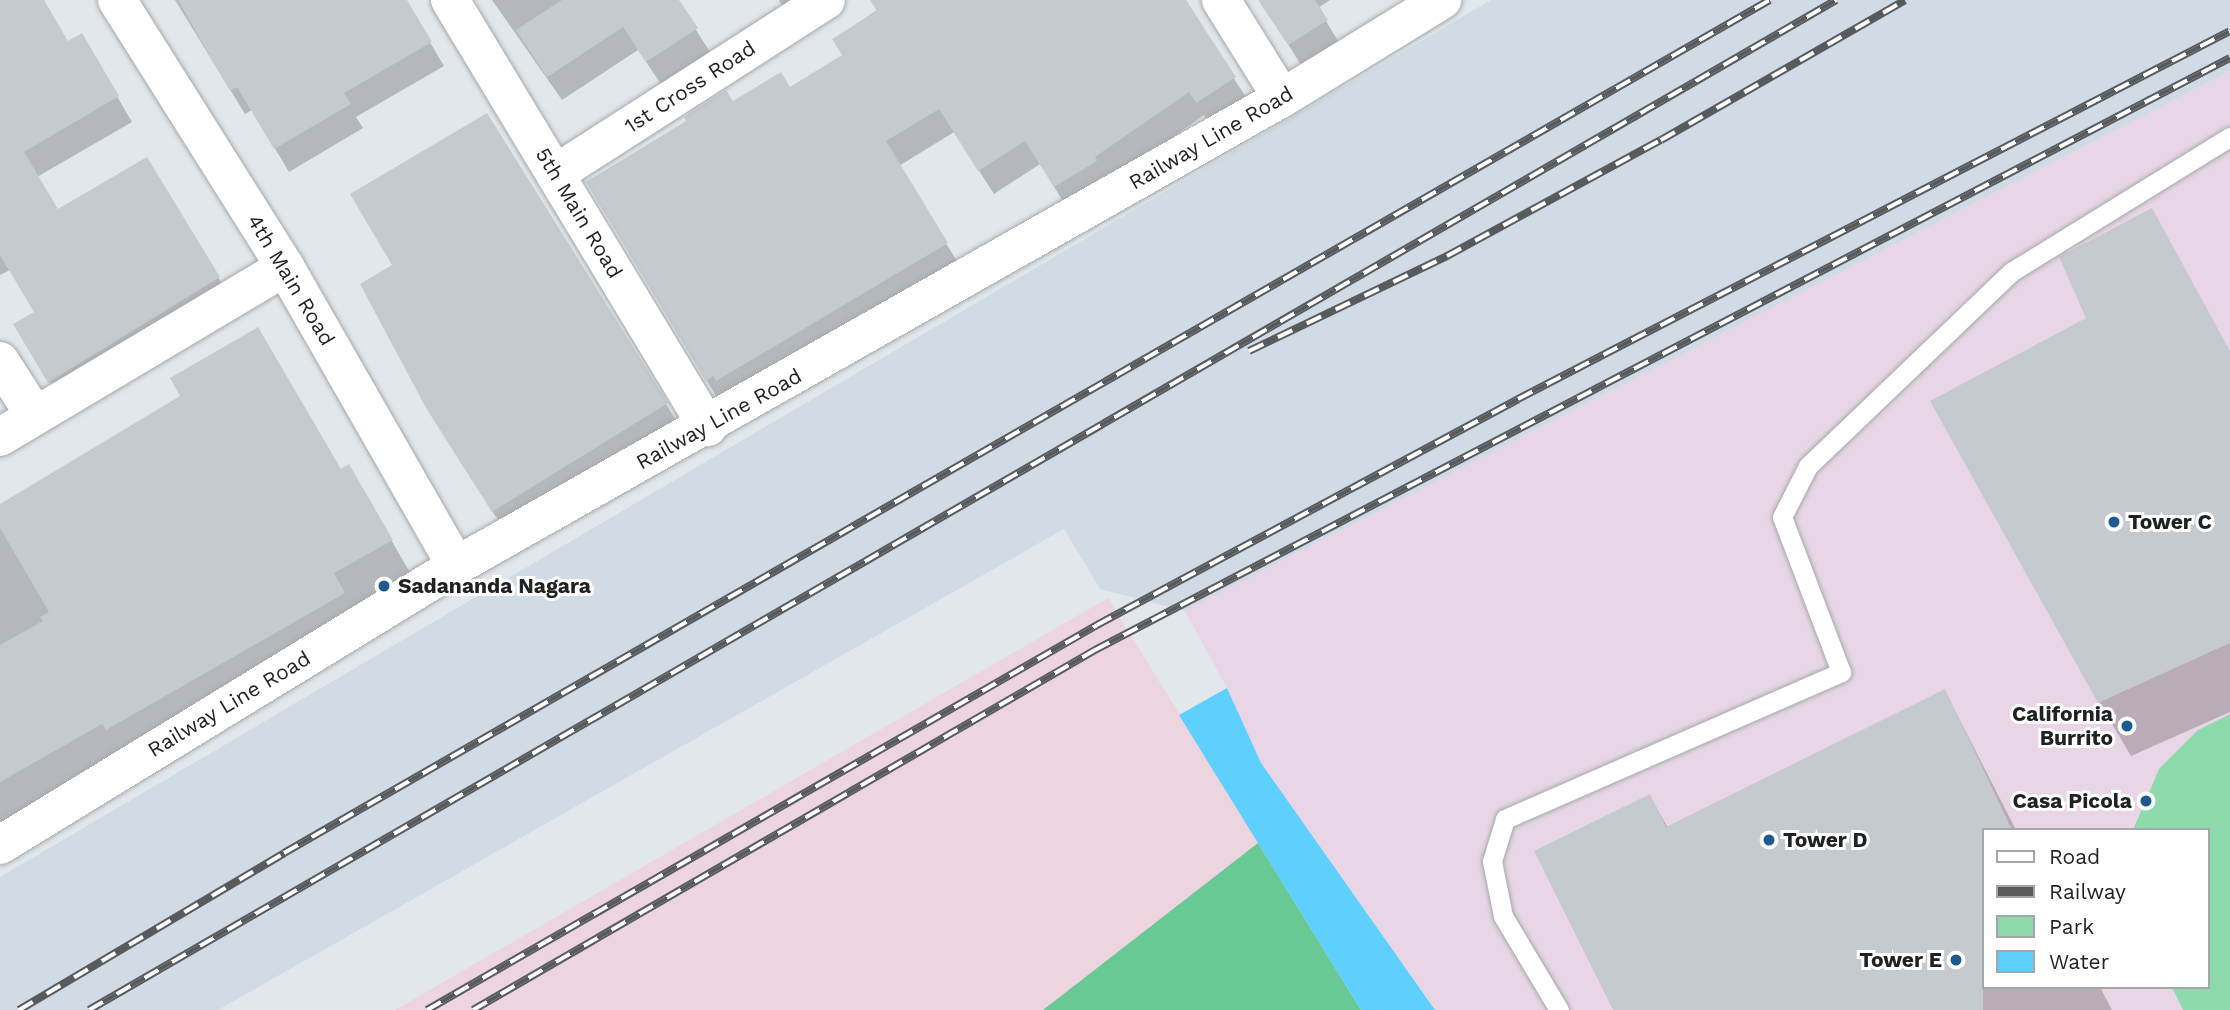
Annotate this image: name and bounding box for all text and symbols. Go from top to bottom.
street label: 1st Cross Road [620,35,760,139]
street label: Railway Line Road [1124,81,1298,195]
street label: 5th Main Road [530,143,628,283]
street label: 4th Main Road [242,210,340,350]
street label: Railway Line Road [632,363,806,475]
place label: Tower C [2128,509,2212,535]
marker: Tower C [2106,514,2122,530]
place label: Sadananda Nagara [398,573,591,599]
marker: Sadananda Nagara [376,578,392,594]
street label: Railway Line Road [143,645,315,763]
place label: California Burrito [2012,701,2113,751]
marker: California Burrito [2119,718,2135,734]
place label: Casa Picola [2012,788,2132,814]
marker: Casa Picola [2138,793,2154,809]
place label: Tower D [1783,827,1868,853]
legend [1982,828,2209,989]
marker: Tower D [1761,832,1777,848]
text: Road [2049,844,2100,869]
text: Railway [2049,879,2126,904]
text: Park [2049,914,2094,939]
place label: Tower E [1859,947,1942,973]
text: Water [2049,949,2109,974]
marker: Tower E [1948,952,1964,968]

